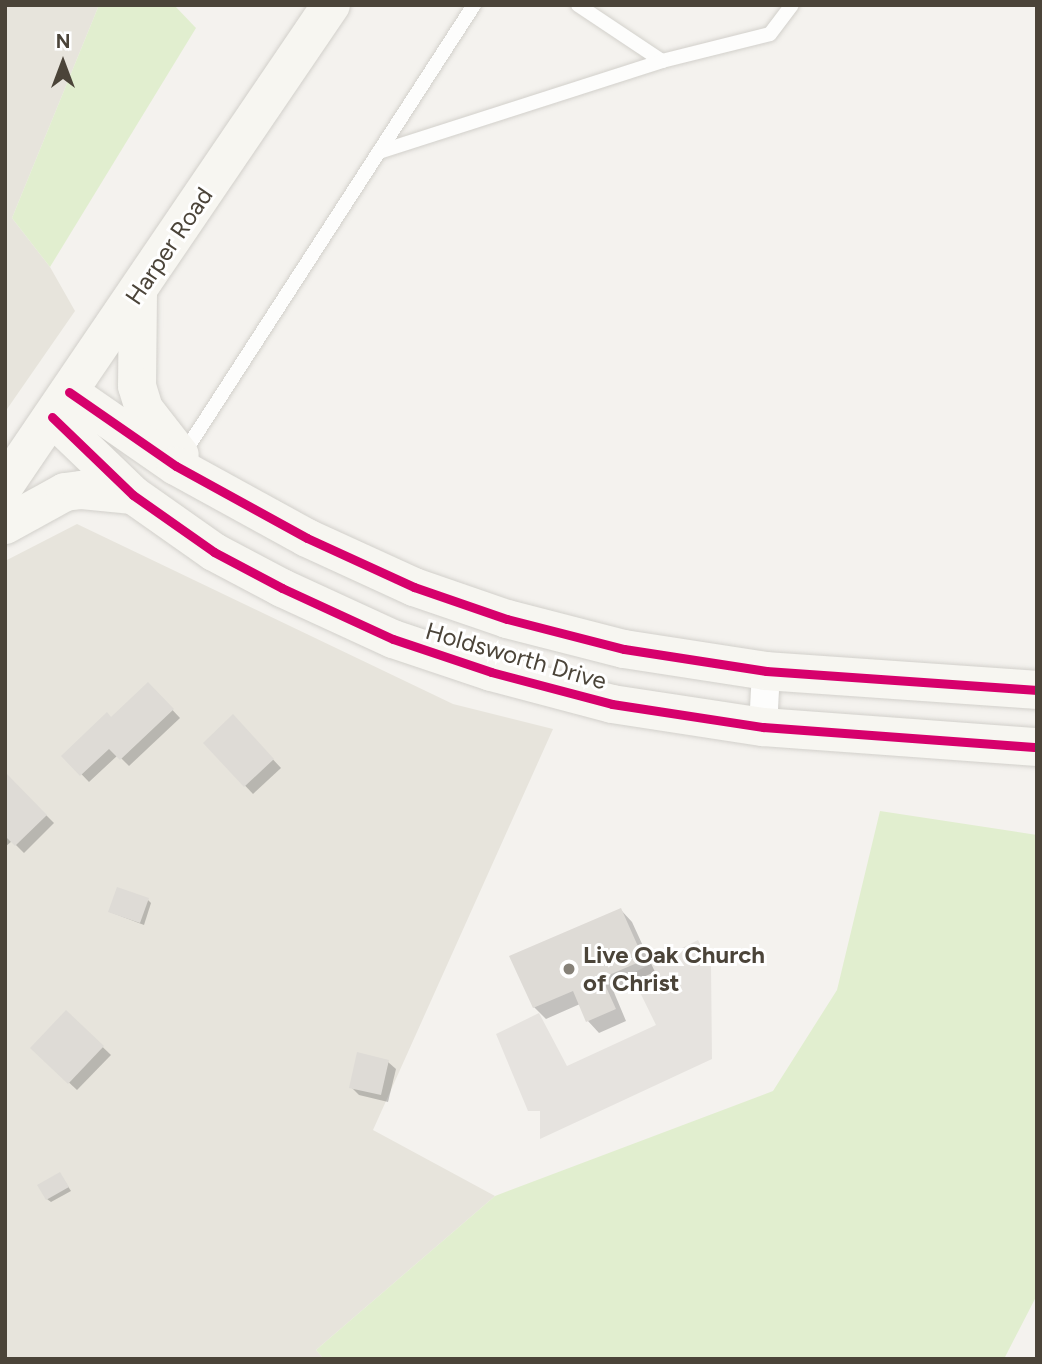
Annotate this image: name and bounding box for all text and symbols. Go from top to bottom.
north arrow [28,28,98,98]
text: N [56,30,70,53]
street label: Harper Road [119,182,219,310]
street label: Holdsworth Drive [422,616,610,696]
place label: Live Oak Church of Christ [583,941,765,997]
marker: Live Oak Church of Christ [561,961,577,977]

